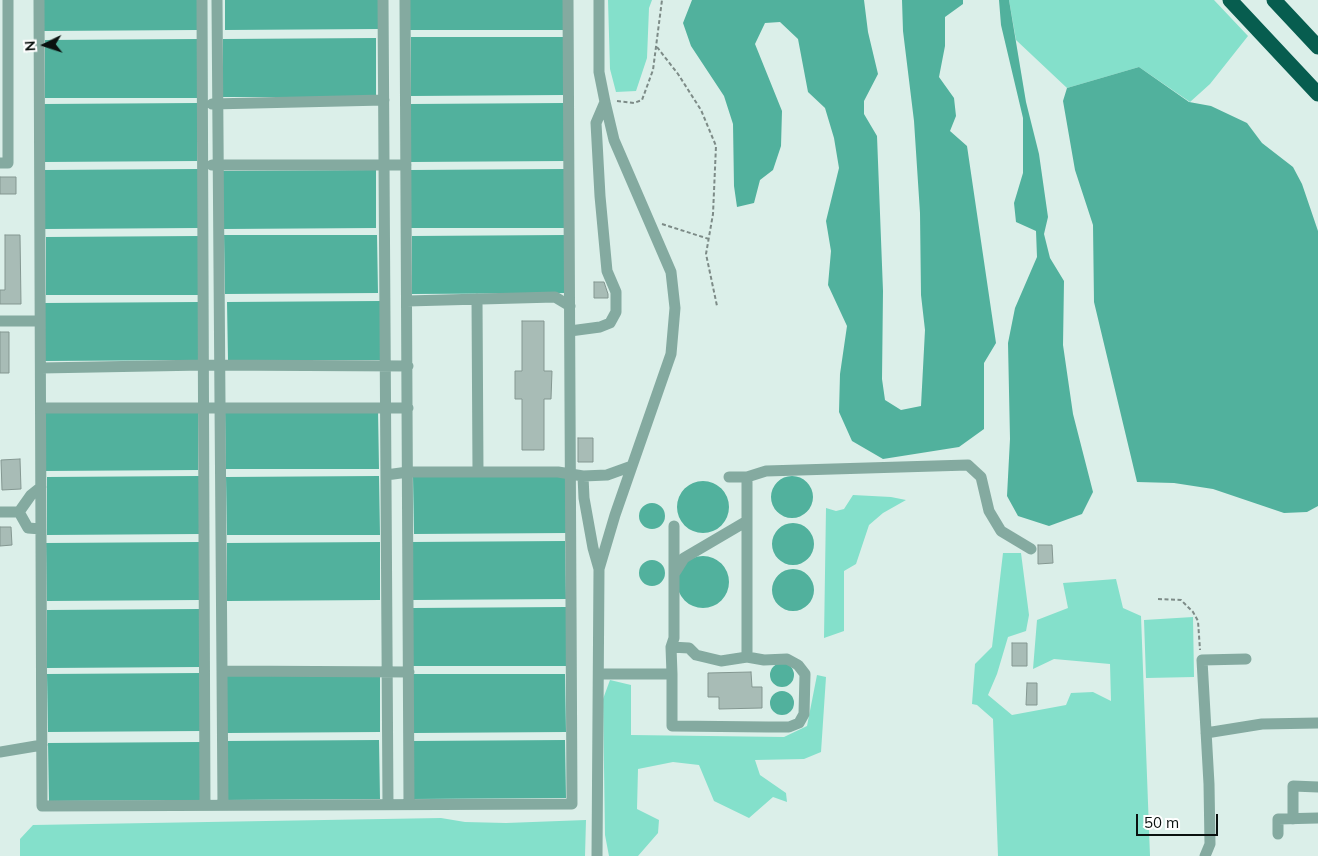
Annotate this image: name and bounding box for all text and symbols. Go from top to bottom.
north arrow [20,20,70,70]
text: N [21,40,39,52]
scale bar [1138,804,1220,836]
text: 50 m [1144,813,1179,832]

